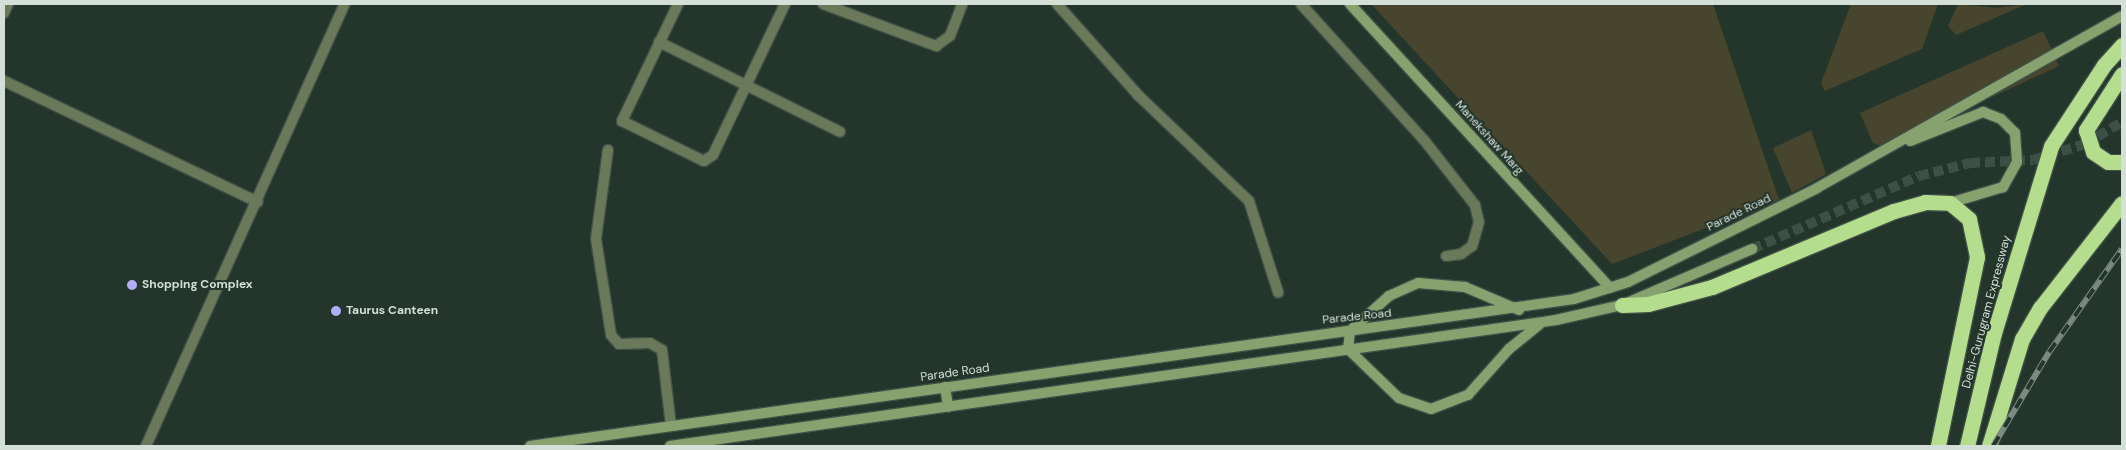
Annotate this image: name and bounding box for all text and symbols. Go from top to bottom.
street label: Manekshaw Marg [1452,98,1526,178]
street label: Parade Road [1705,191,1773,235]
street label: Delhi-Gurugram Expressway [1960,234,2014,390]
place label: Shopping Complex [142,278,253,292]
marker: Shopping Complex [126,279,138,291]
place label: Taurus Canteen [346,304,438,318]
marker: Taurus Canteen [330,305,342,317]
street label: Parade Road [1322,306,1392,328]
street label: Parade Road [920,361,990,385]

